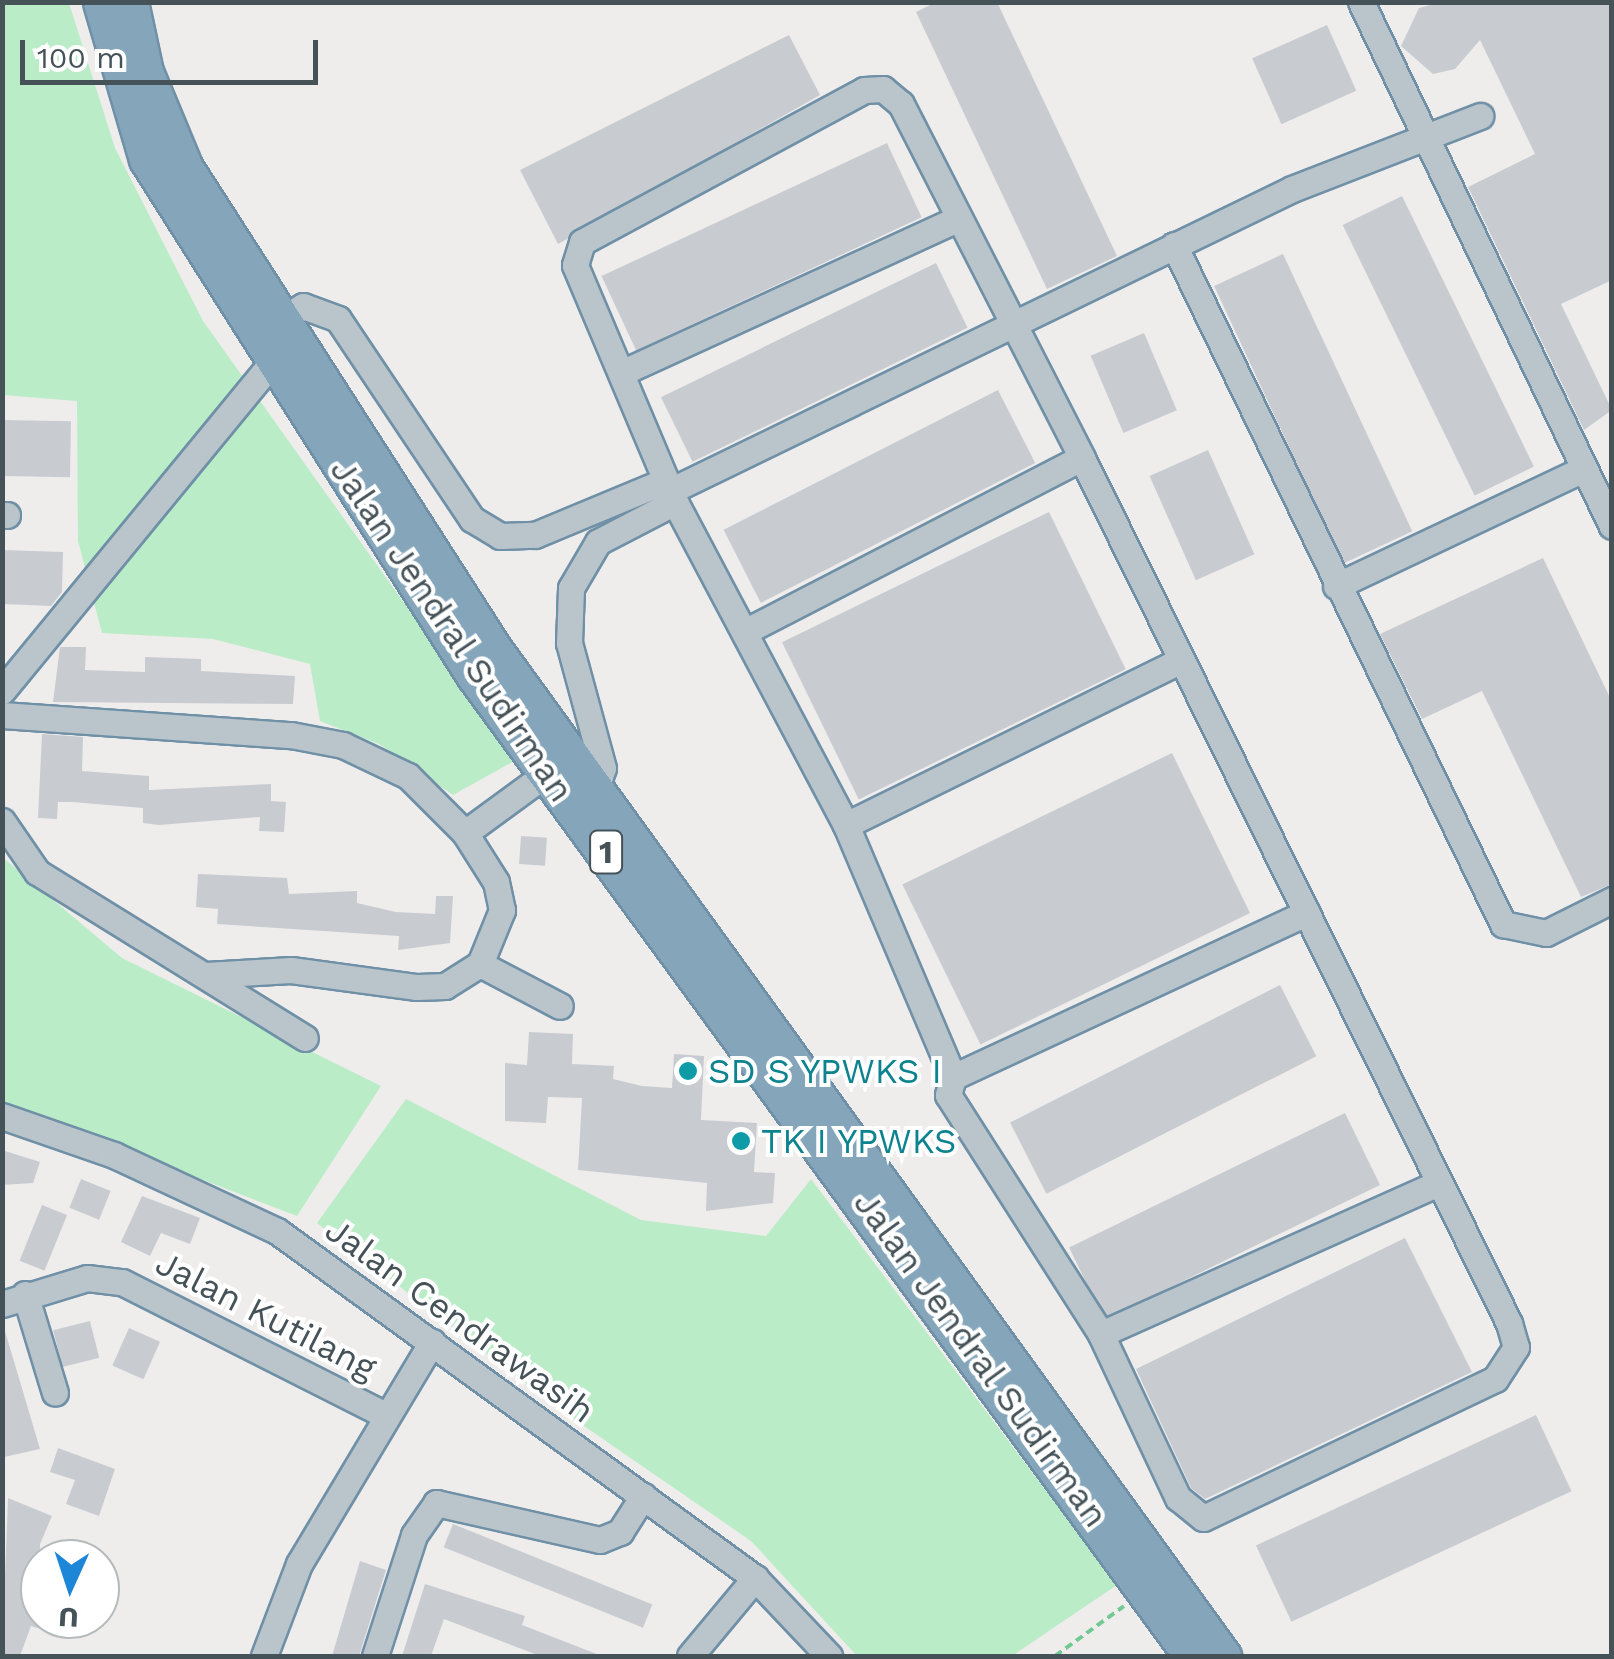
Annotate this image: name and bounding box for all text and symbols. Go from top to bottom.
scale bar [25,20,322,82]
text: 100 m [37,40,125,75]
street label: Jalan Jendral Sudirman [321,450,583,810]
road number: 1 [588,825,624,879]
place label: SD S YPWKS I [708,1050,943,1092]
marker: SD S YPWKS I [677,1060,699,1082]
place label: TK I YPWKS [761,1120,958,1162]
marker: TK I YPWKS [730,1130,752,1152]
street label: Jalan Jendral Sudirman [844,1182,1118,1536]
street label: Jalan Cendrawasih [317,1208,603,1432]
street label: Jalan Kutilang [149,1241,383,1389]
north arrow [20,1539,120,1639]
text: U [58,1600,79,1634]

